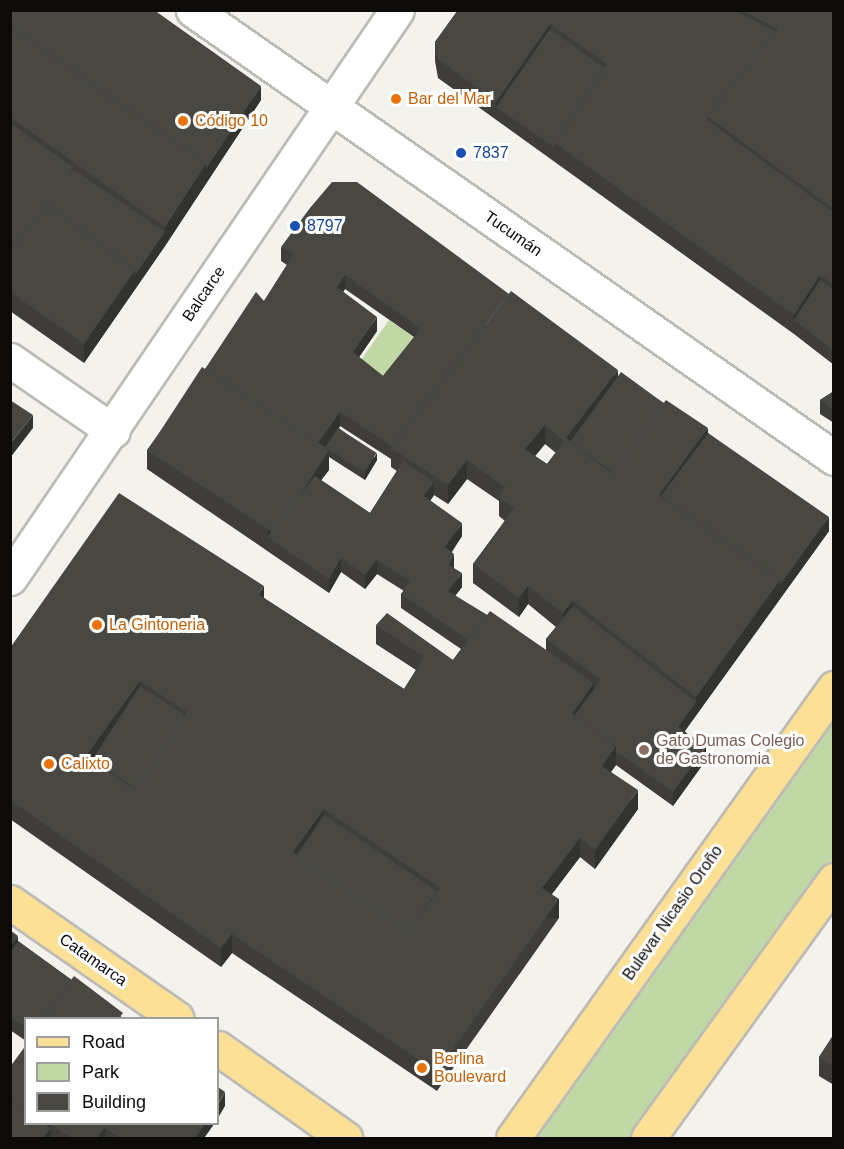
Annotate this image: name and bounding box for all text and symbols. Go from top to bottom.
place label: Bar del Mar [408,89,491,109]
marker: Bar del Mar [389,92,403,106]
place label: Código 10 [195,111,268,131]
marker: Código 10 [176,114,190,128]
place label: 7837 [473,143,509,163]
marker: 7837 [454,146,468,160]
street label: Tucumán [480,207,546,261]
place label: 8797 [307,216,343,236]
marker: 8797 [288,219,302,233]
street label: Balcarce [179,263,229,325]
place label: La Gintoneria [109,615,205,635]
marker: La Gintoneria [90,618,104,632]
place label: Gato Dumas Colegio de Gastronomia [656,731,805,769]
marker: Gato Dumas Colegio de Gastronomia [637,743,651,757]
place label: Calixto [61,754,110,774]
marker: Calixto [42,757,56,771]
street label: Bulevar Nicasio Oroño [619,842,727,984]
street label: Catamarca [55,930,131,990]
legend [24,1017,219,1125]
text: Road [82,1032,125,1052]
place label: Berlina Boulevard [434,1049,506,1087]
marker: Berlina Boulevard [415,1061,429,1075]
text: Park [82,1062,119,1082]
text: Building [82,1092,146,1112]

